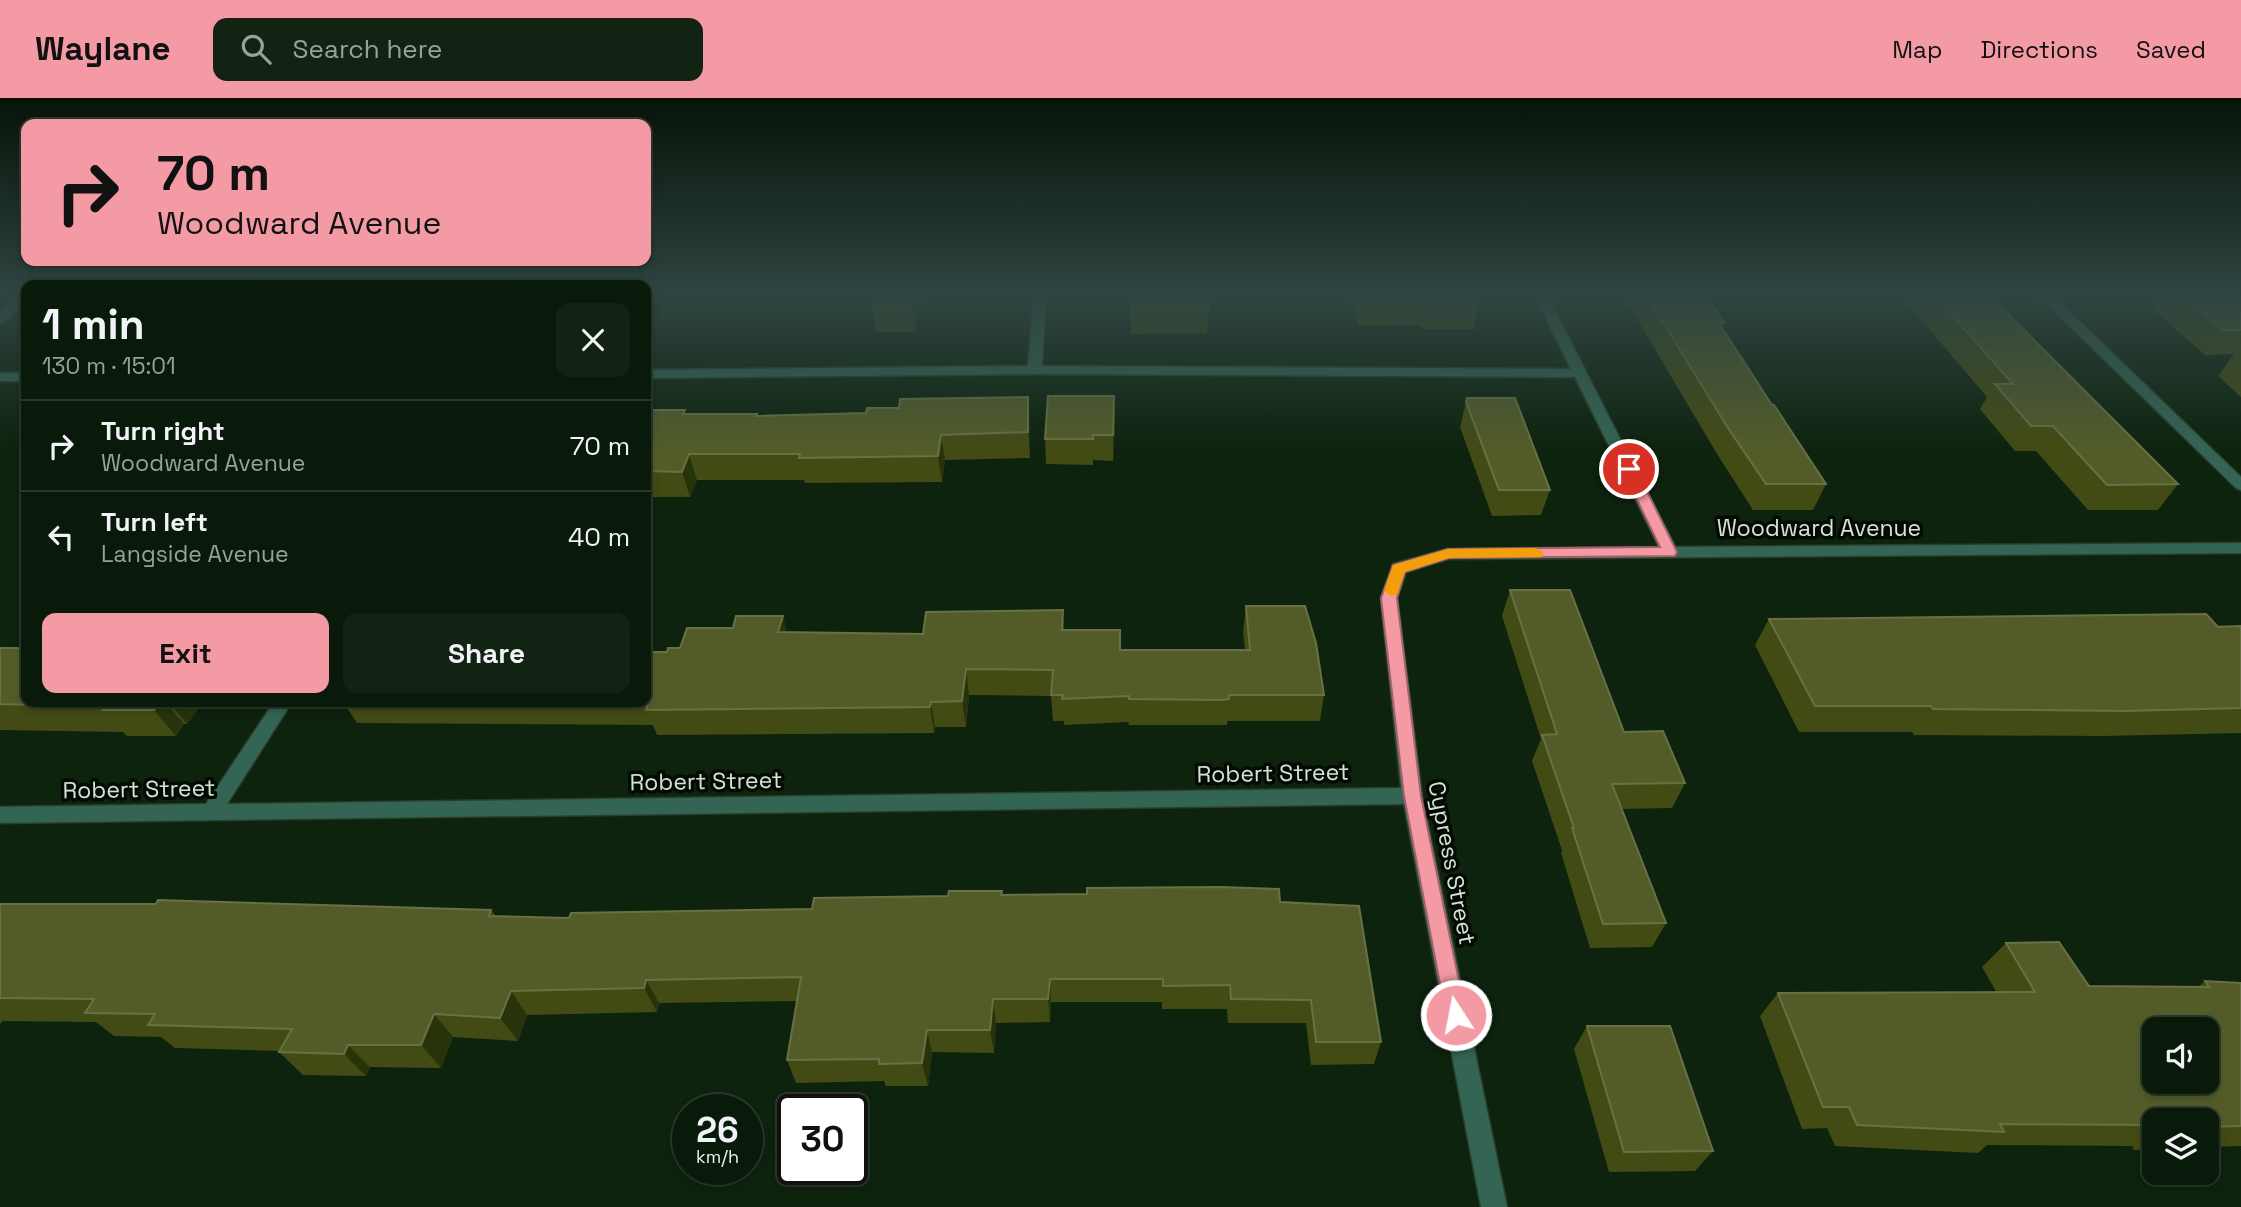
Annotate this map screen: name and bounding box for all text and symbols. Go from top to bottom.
search box [213,18,703,81]
text: Waylane [35,28,171,70]
icon: search [237,30,275,68]
text: Search here [293,32,442,66]
text: Map [1892,34,1942,65]
text: Directions [1980,34,2098,65]
text: Saved [2136,34,2206,65]
text: 70 m [157,142,270,204]
icon: right [42,147,133,238]
text: Woodward Avenue [157,203,441,243]
text: 1 min [42,298,145,351]
button: close [556,303,630,377]
text: 130 m · 15:01 [42,351,176,381]
text: Turn right [101,414,225,448]
icon: right [42,427,80,465]
text: 70 m [570,429,630,463]
pin [1599,439,1659,499]
text: Woodward Avenue [101,448,305,478]
icon: arrive [1610,450,1648,488]
text: Turn left [101,505,208,539]
street label: Woodward Avenue [1717,513,1921,543]
icon: left [42,518,80,556]
text: 40 m [568,520,630,554]
text: Langside Avenue [101,539,289,569]
button: Exit [42,613,329,693]
button: Share [343,613,630,693]
street label: Robert Street [1196,757,1350,789]
street label: Robert Street [629,765,783,797]
street label: Robert Street [62,773,216,805]
street label: Cypress Street [1421,779,1483,947]
position arrow [1419,978,1493,1052]
map controls [2142,1017,2219,1185]
button: sound [2142,1017,2219,1094]
speed limit sign: 30 [777,1094,868,1185]
text: 26 [696,1108,739,1152]
button: layers [2142,1108,2219,1185]
text: km/h [696,1145,739,1168]

